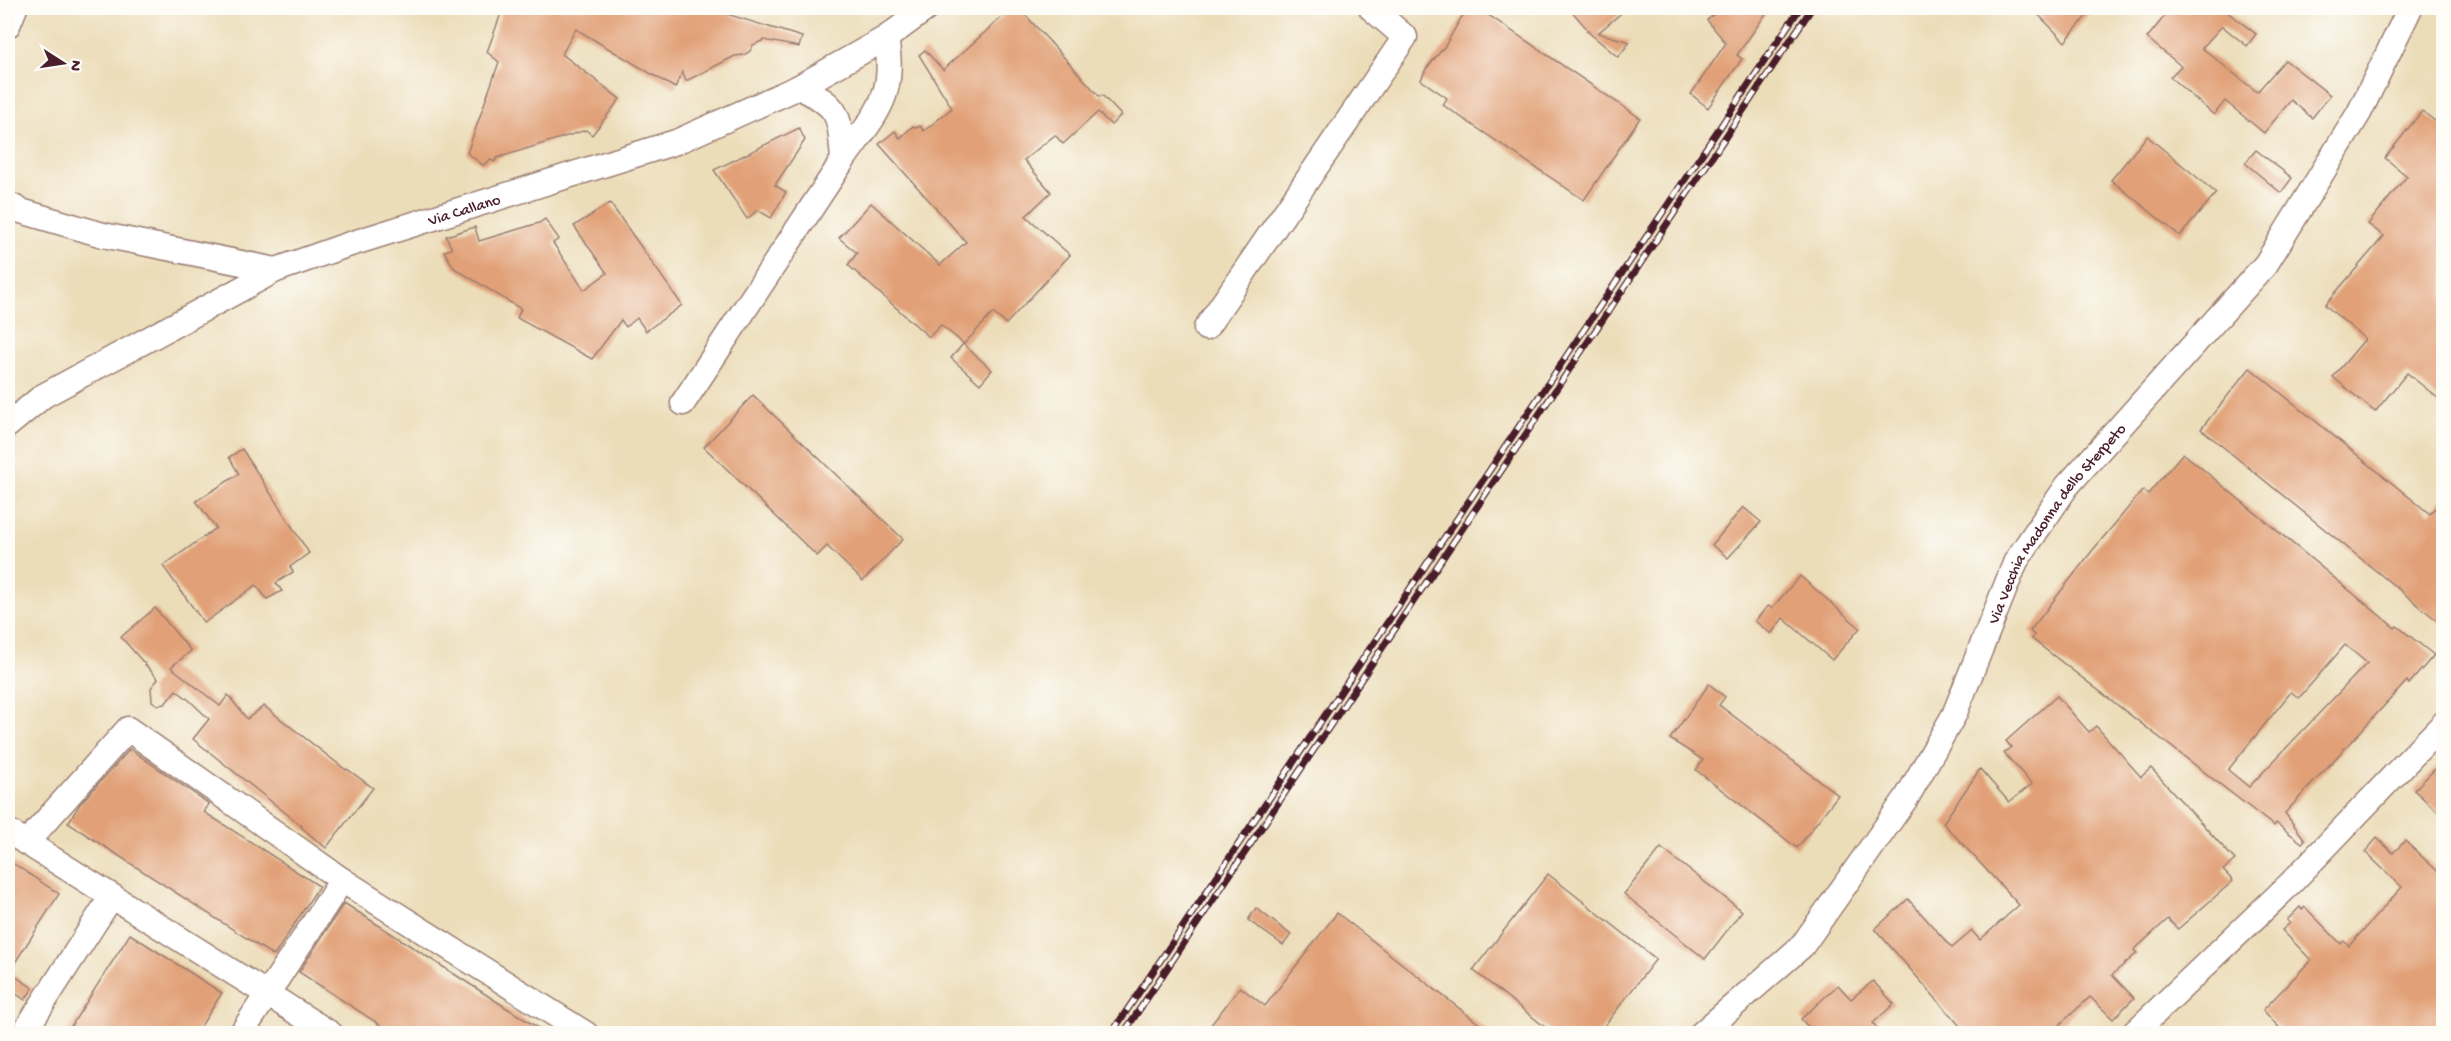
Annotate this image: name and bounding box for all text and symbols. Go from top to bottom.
north arrow [33,33,93,93]
text: N [64,58,85,73]
street label: Via Callano [426,192,503,232]
street label: Via Vecchia Madonna dello Sterpeto [1985,421,2131,628]

